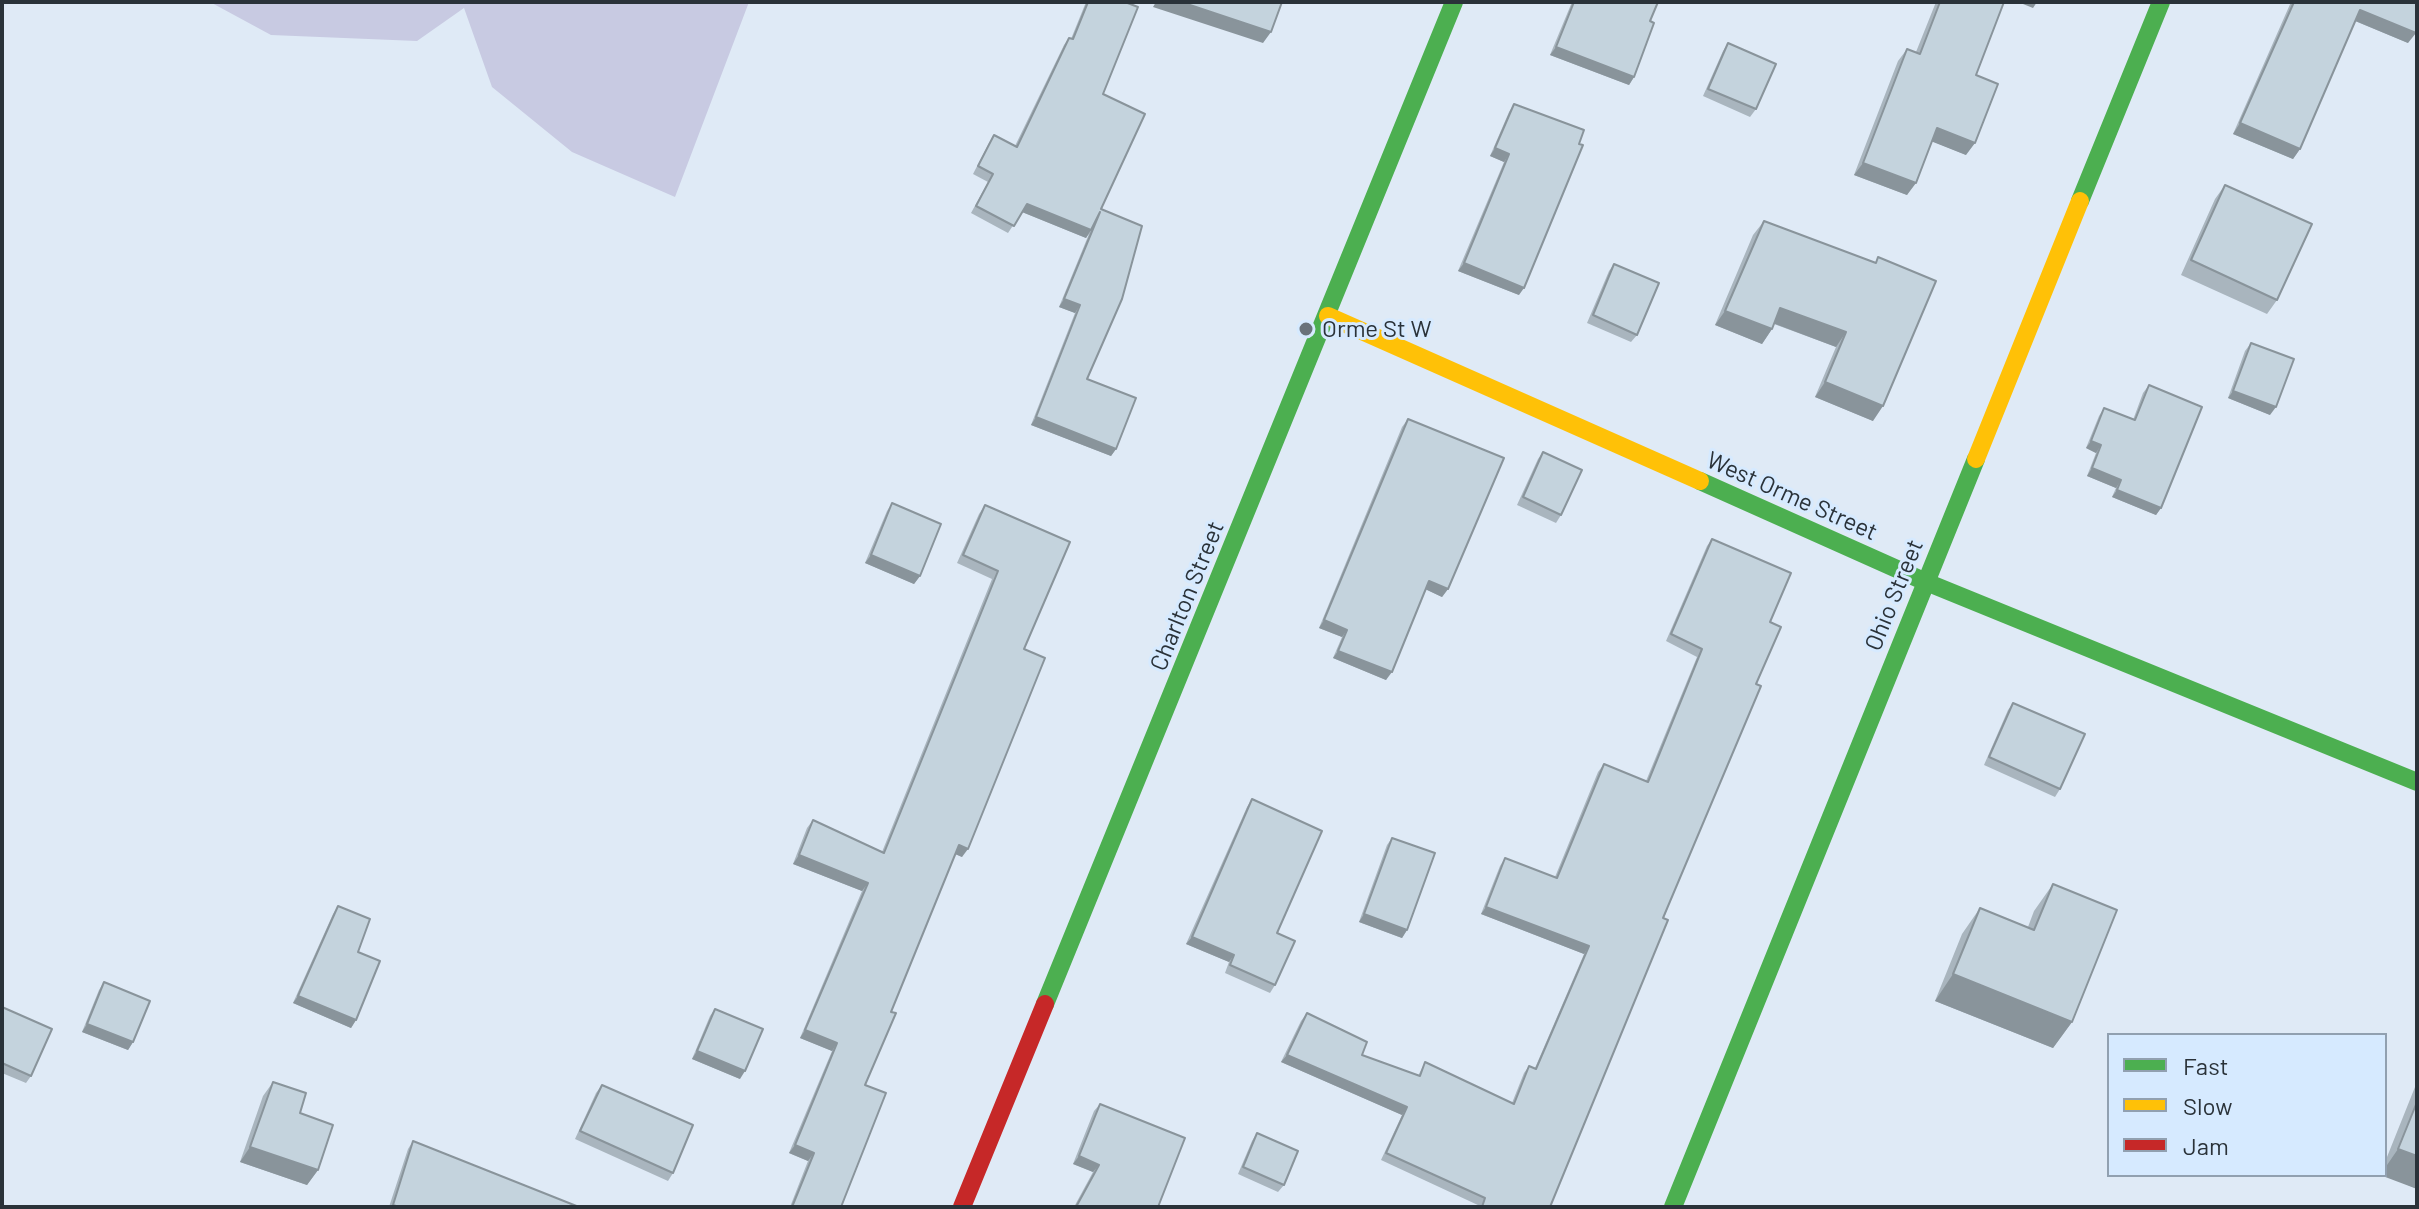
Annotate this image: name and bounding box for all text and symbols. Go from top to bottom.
place label: Orme St W [1322,315,1432,343]
marker: Orme St W [1297,320,1315,338]
street label: West Orme Street [1702,445,1882,547]
street label: Charlton Street [1144,517,1230,675]
street label: Ohio Street [1859,535,1929,655]
legend [2107,1033,2387,1177]
text: Fast [2183,1051,2228,1080]
text: Slow [2183,1091,2232,1120]
text: Jam [2183,1131,2229,1160]

